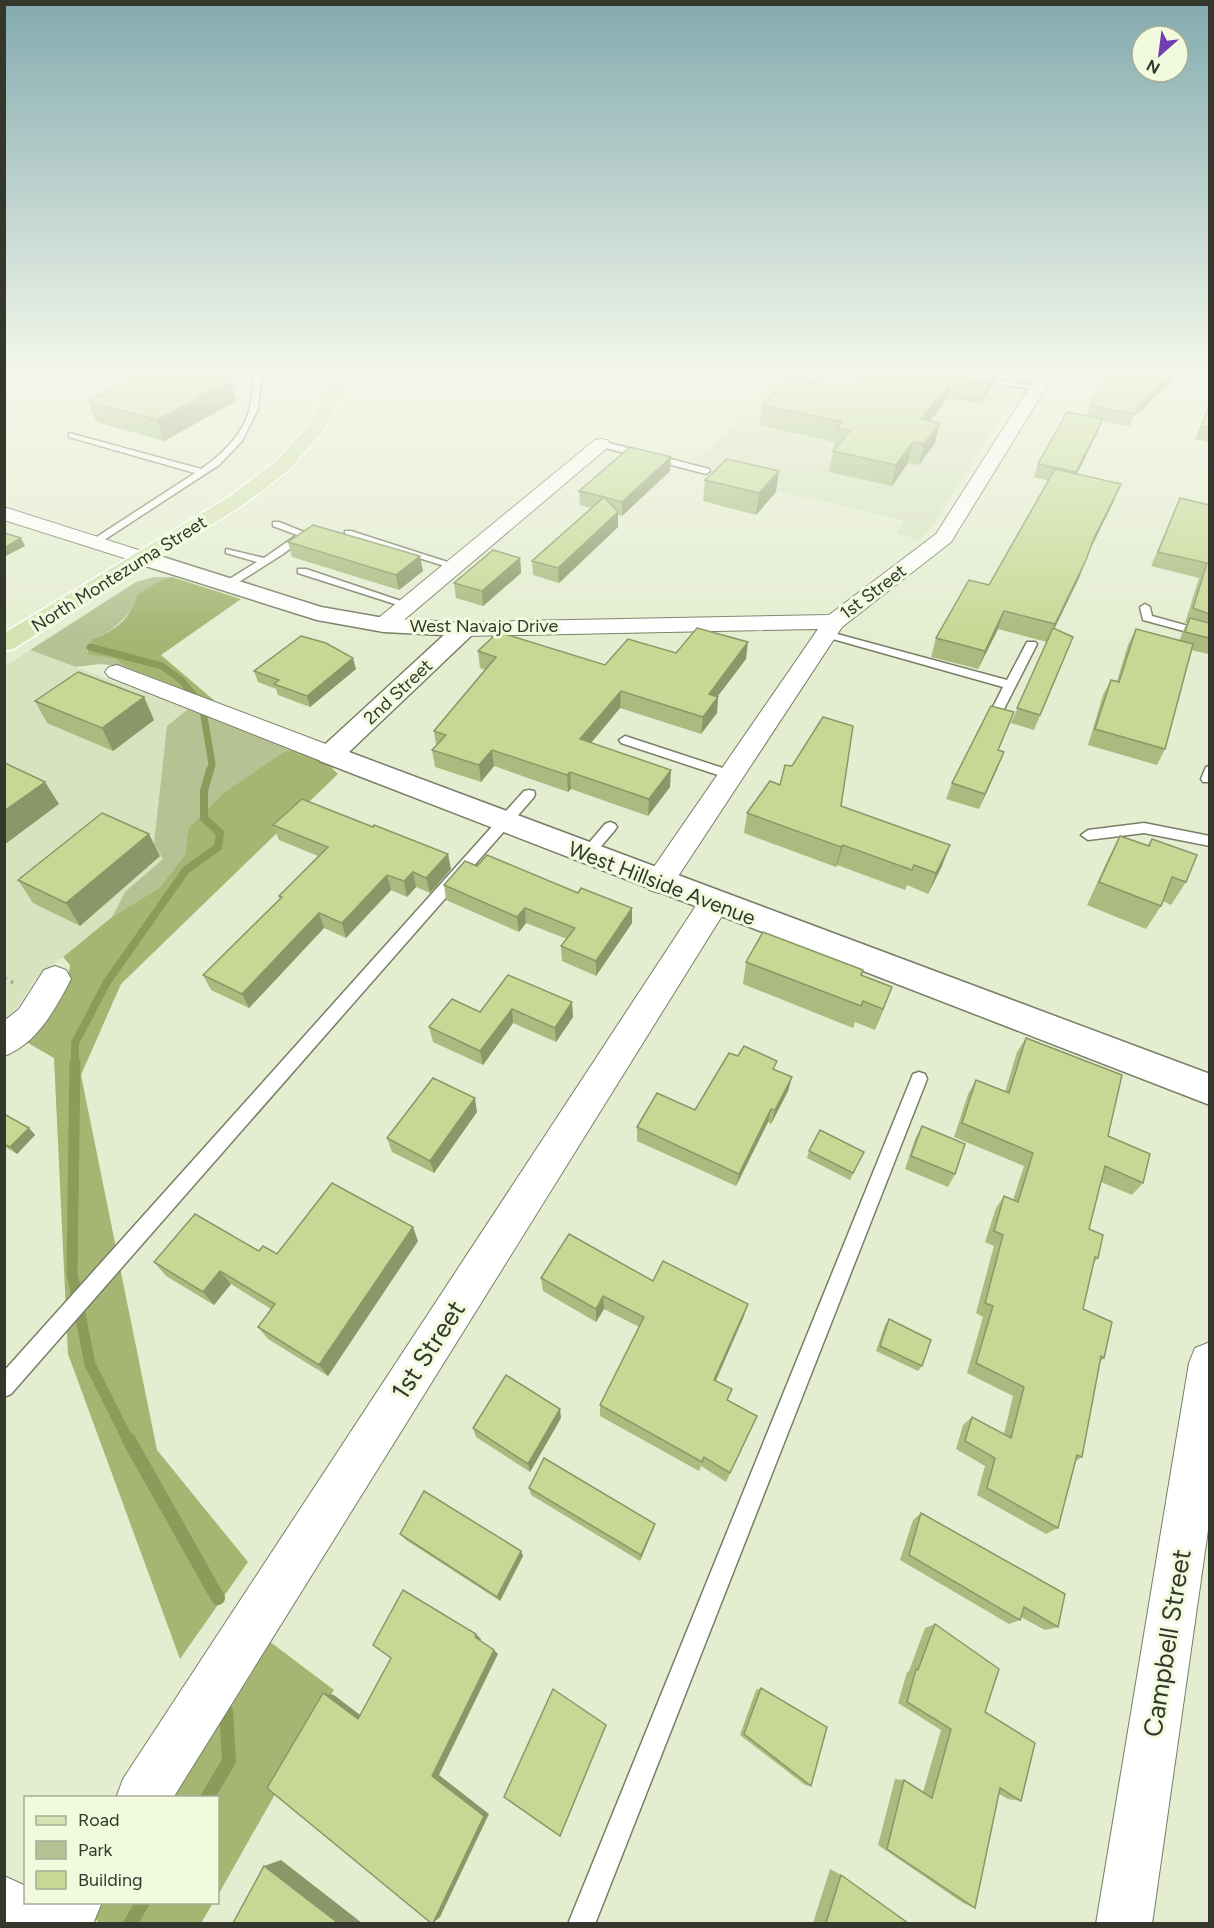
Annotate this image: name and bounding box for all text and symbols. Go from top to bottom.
north arrow [1130,24,1190,84]
text: N [1143,56,1163,78]
street label: North Montezuma Street [27,511,211,637]
street label: 1st Street [835,560,911,624]
street label: West Navajo Drive [410,615,559,637]
street label: 2nd Street [359,655,437,729]
street label: West Hillside Avenue [565,836,759,930]
street label: 1st Street [384,1294,472,1406]
street label: Campbell Street [1136,1547,1198,1739]
legend [24,1796,219,1904]
text: Road [78,1809,119,1831]
text: Park [78,1839,113,1861]
text: Building [78,1869,143,1891]

